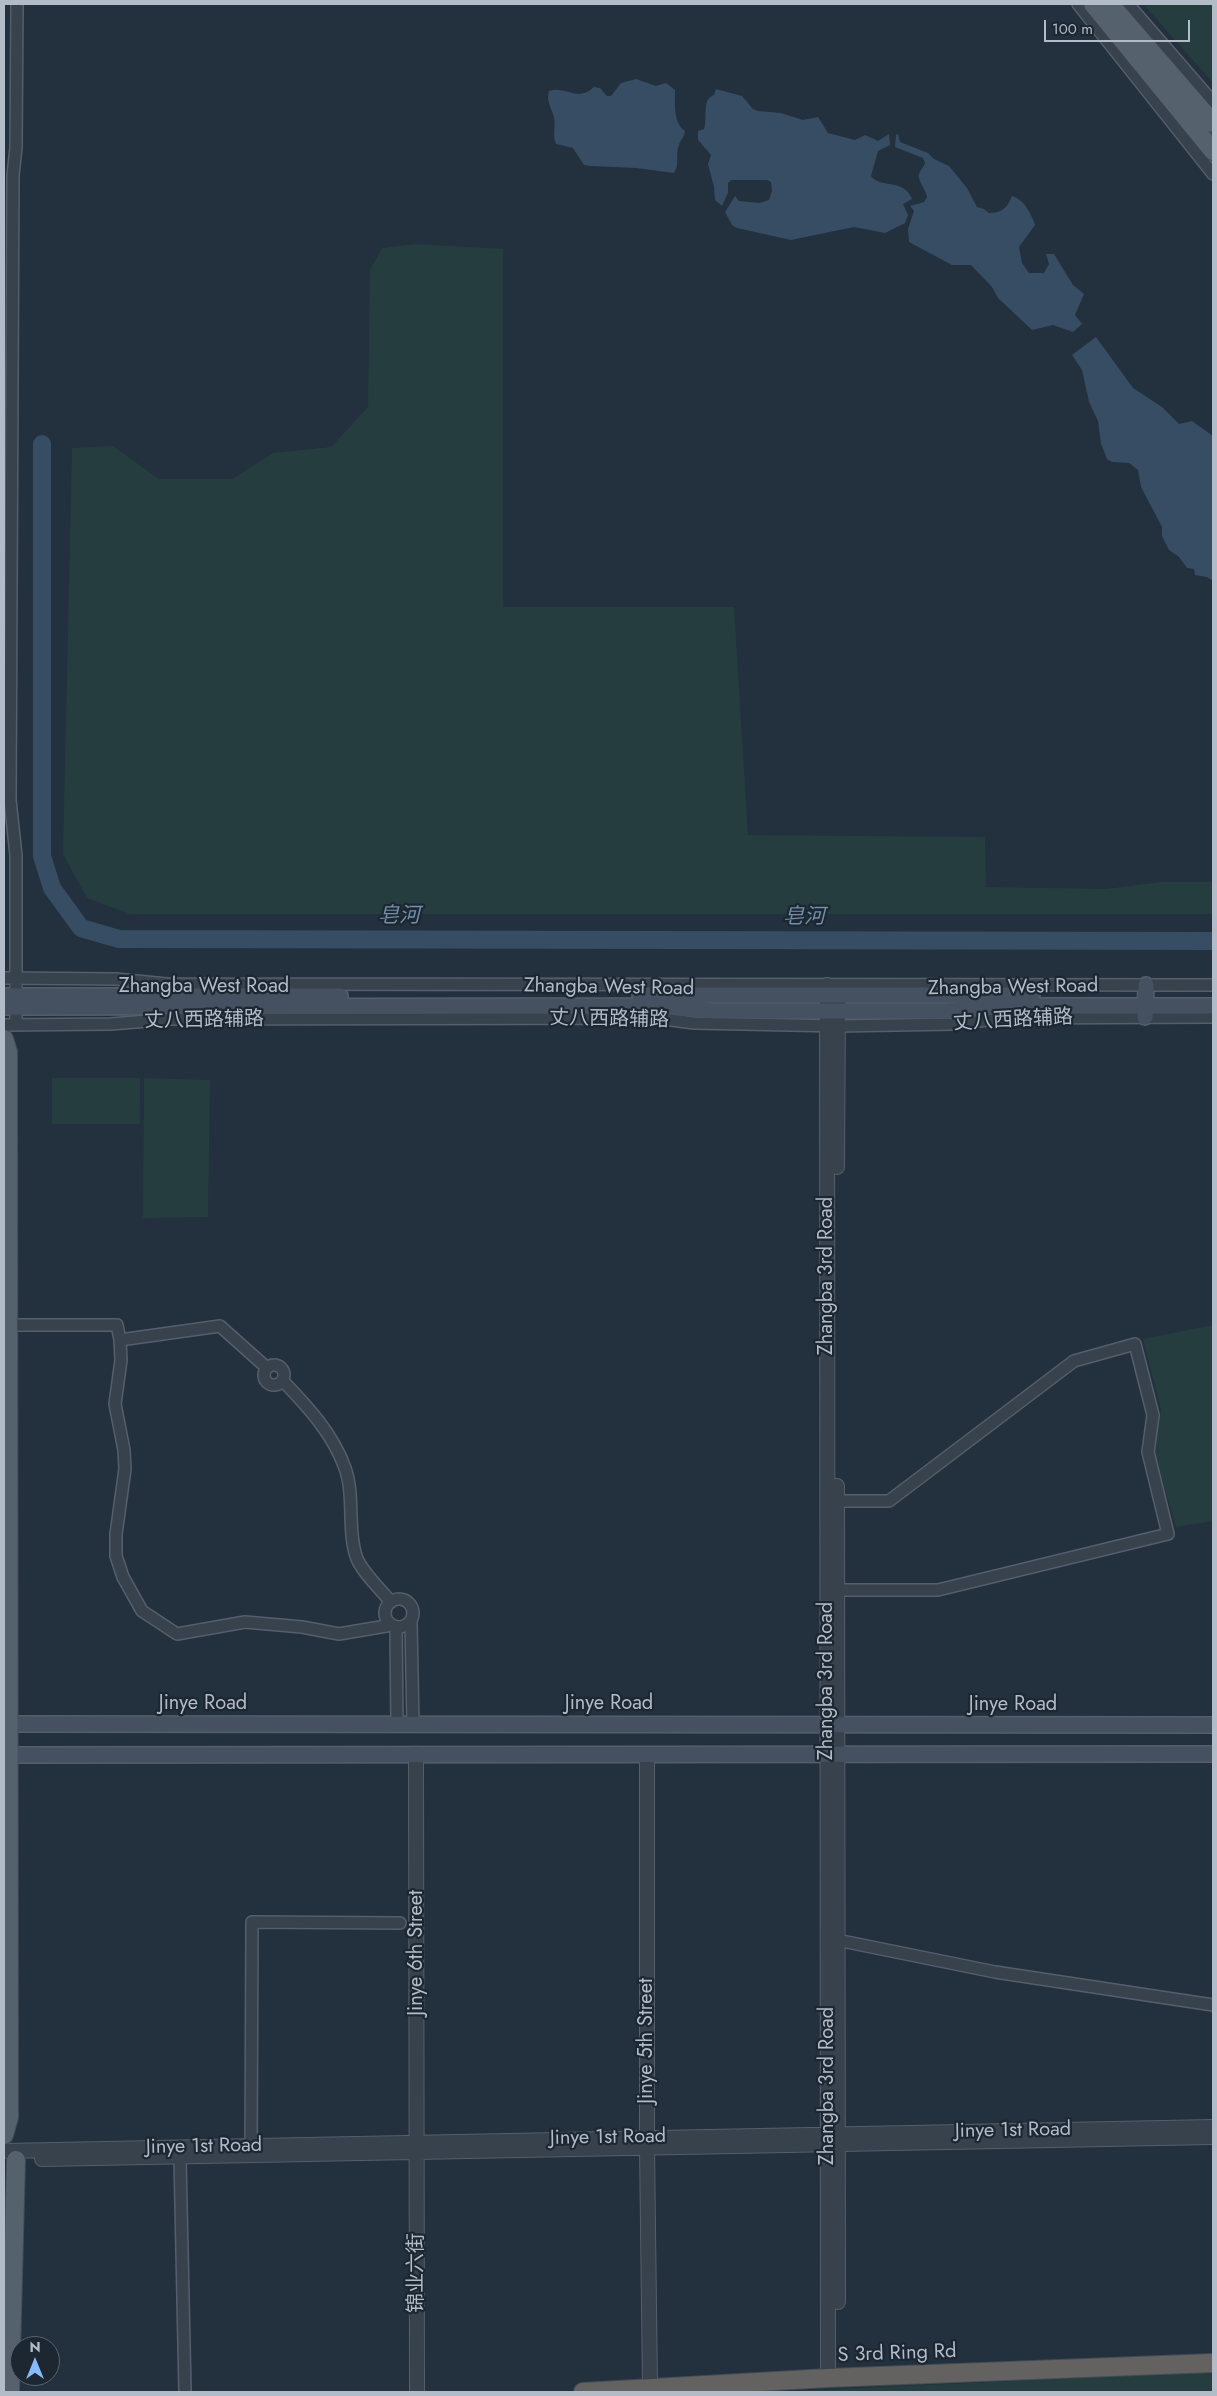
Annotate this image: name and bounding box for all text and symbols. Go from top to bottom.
scale bar [1047,10,1193,42]
text: 100 m [1052,18,1093,40]
water label: 皂河 [378,904,420,930]
water label: 皂河 [783,905,825,931]
street label: Zhangba West Road [119,975,289,999]
street label: Zhangba West Road [524,975,694,1001]
street label: Zhangba West Road [928,975,1098,1001]
street label: 丈八西路辅路 [952,1006,1074,1036]
street label: 丈八西路辅路 [549,1007,669,1033]
street label: 丈八西路辅路 [144,1008,264,1034]
street label: Zhangba 3rd Road [815,1197,839,1355]
street label: Zhangba 3rd Road [815,1602,839,1760]
street label: Jinye Road [159,1692,247,1716]
street label: Jinye Road [565,1692,653,1716]
street label: Jinye Road [969,1693,1057,1717]
street label: Jinye 6th Street [405,1890,429,2016]
street label: Jinye 5th Street [635,1978,659,2104]
street label: Zhangba 3rd Road [816,2007,840,2165]
street label: Jinye 1st Road [955,2118,1071,2144]
street label: Jinye 1st Road [550,2125,666,2151]
street label: Jinye 1st Road [146,2134,262,2160]
street label: 锦业六街 [405,2233,429,2313]
north arrow [10,2336,60,2386]
text: N [29,2337,41,2357]
street label: S 3rd Ring Rd [837,2340,957,2368]

